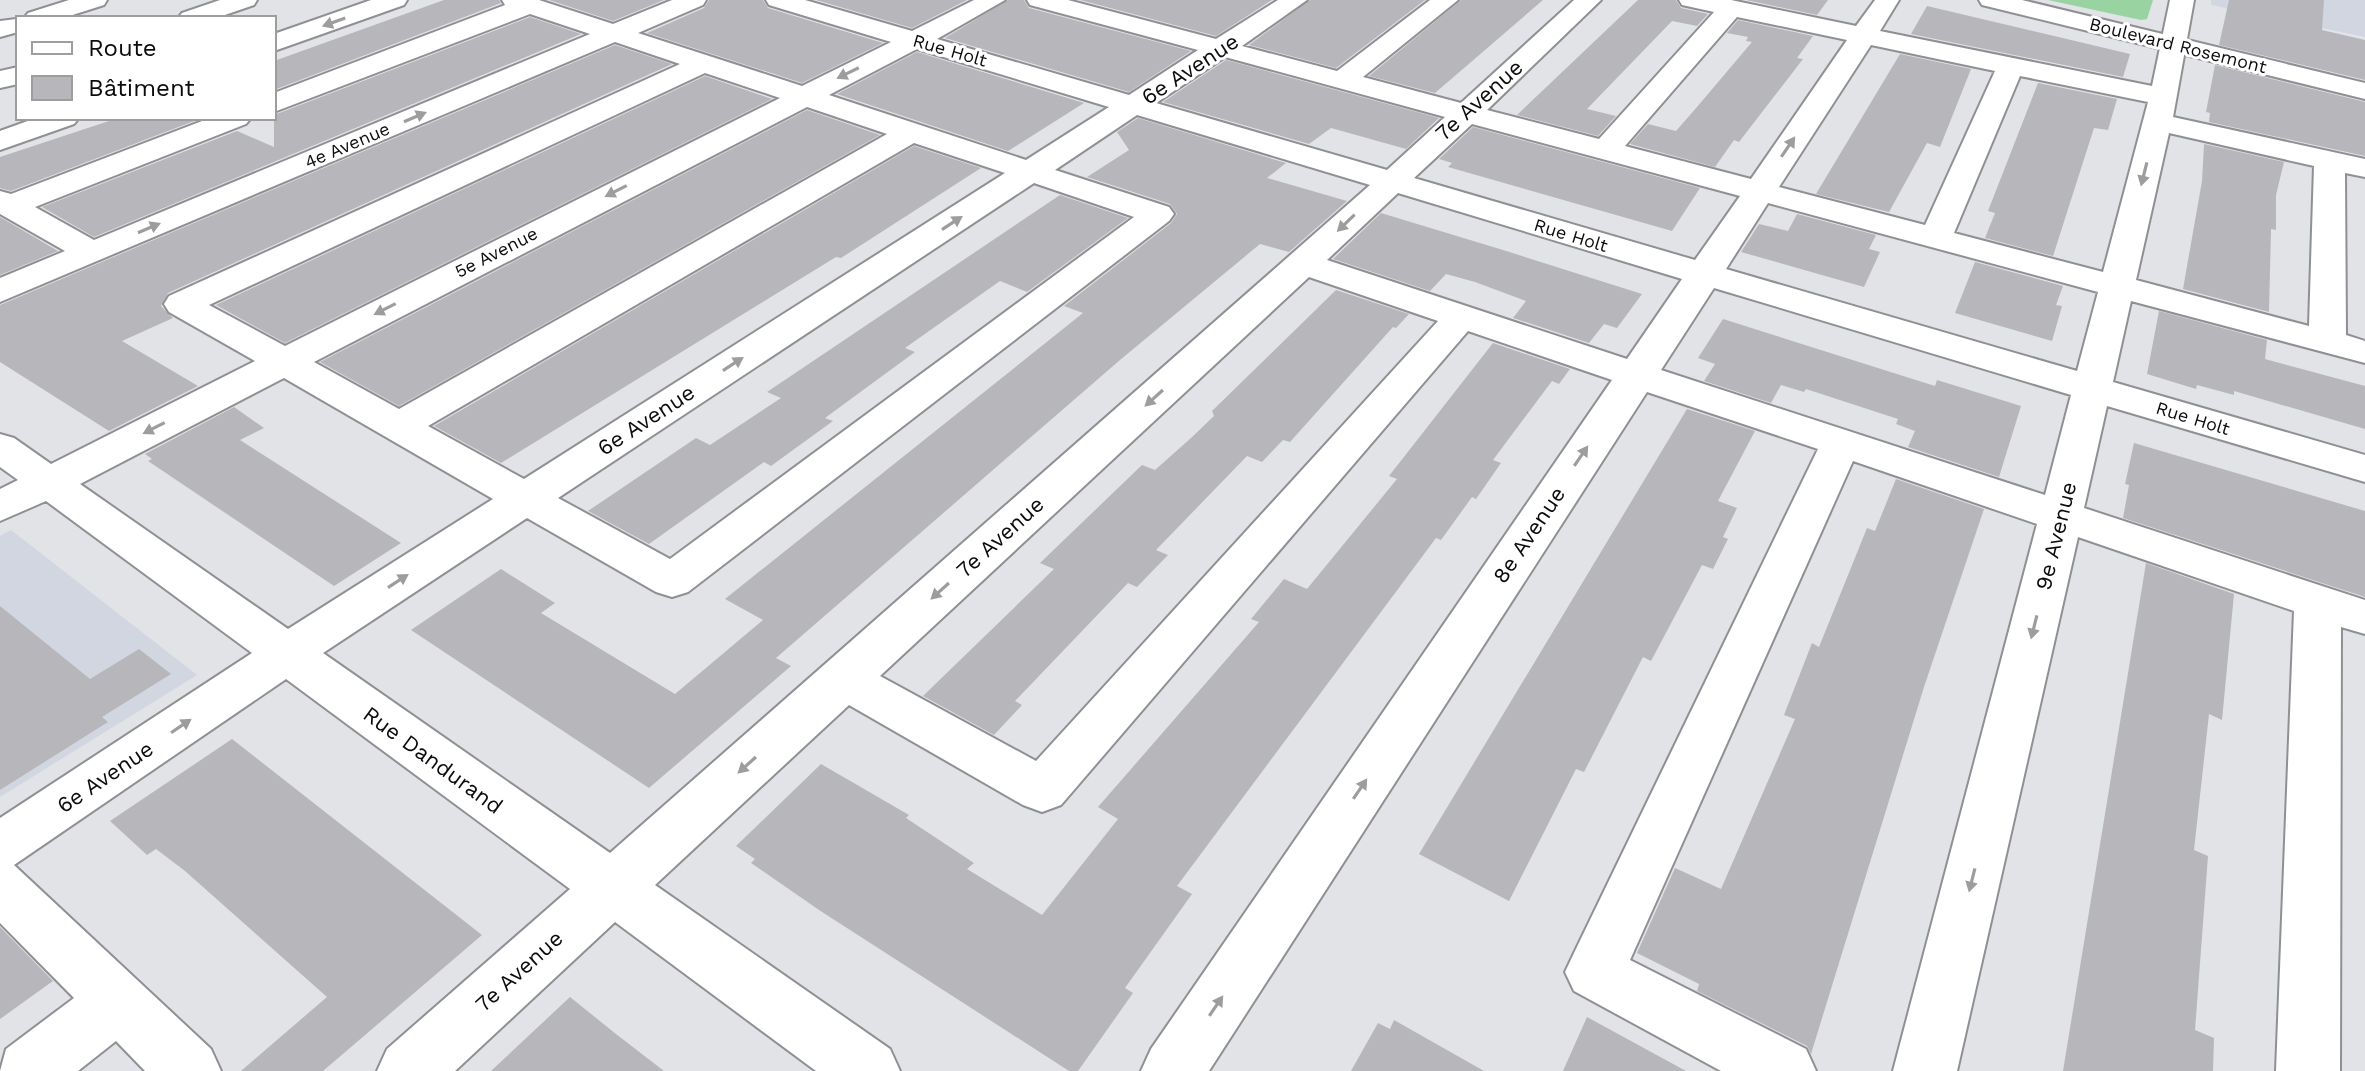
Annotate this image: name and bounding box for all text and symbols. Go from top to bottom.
street label: Boulevard Rosemont [2087,13,2269,77]
legend [16,16,276,120]
one-way arrow [322,16,346,28]
street label: 6e Avenue [1137,28,1243,110]
street label: Rue Holt [911,29,990,71]
text: Route [88,34,157,62]
street label: 7e Avenue [1430,54,1528,146]
one-way arrow [836,66,860,80]
text: Bâtiment [88,74,195,102]
one-way arrow [403,110,427,123]
street label: 4e Avenue [301,118,393,172]
one-way arrow [1781,137,1796,158]
one-way arrow [2138,162,2150,187]
one-way arrow [605,184,628,197]
one-way arrow [1337,213,1356,232]
street label: Rue Holt [1532,214,1611,256]
one-way arrow [941,215,962,230]
one-way arrow [137,221,161,234]
street label: 5e Avenue [451,222,541,282]
one-way arrow [373,303,396,316]
one-way arrow [722,357,744,371]
street label: 6e Avenue [593,379,699,461]
one-way arrow [1144,389,1163,407]
street label: Rue Holt [2154,397,2233,439]
one-way arrow [142,421,165,435]
one-way arrow [1573,445,1588,467]
street label: 9e Avenue [2030,479,2082,593]
street label: 8e Avenue [1488,482,1570,588]
street label: 7e Avenue [951,491,1049,583]
one-way arrow [387,574,408,589]
one-way arrow [930,582,950,599]
one-way arrow [2027,615,2040,640]
street label: Rue Dandurand [359,701,507,819]
one-way arrow [171,718,192,733]
street label: 6e Avenue [52,736,158,818]
one-way arrow [737,756,756,774]
one-way arrow [1352,779,1367,800]
one-way arrow [1965,867,1977,892]
street label: 7e Avenue [470,925,568,1017]
one-way arrow [1208,995,1223,1017]

